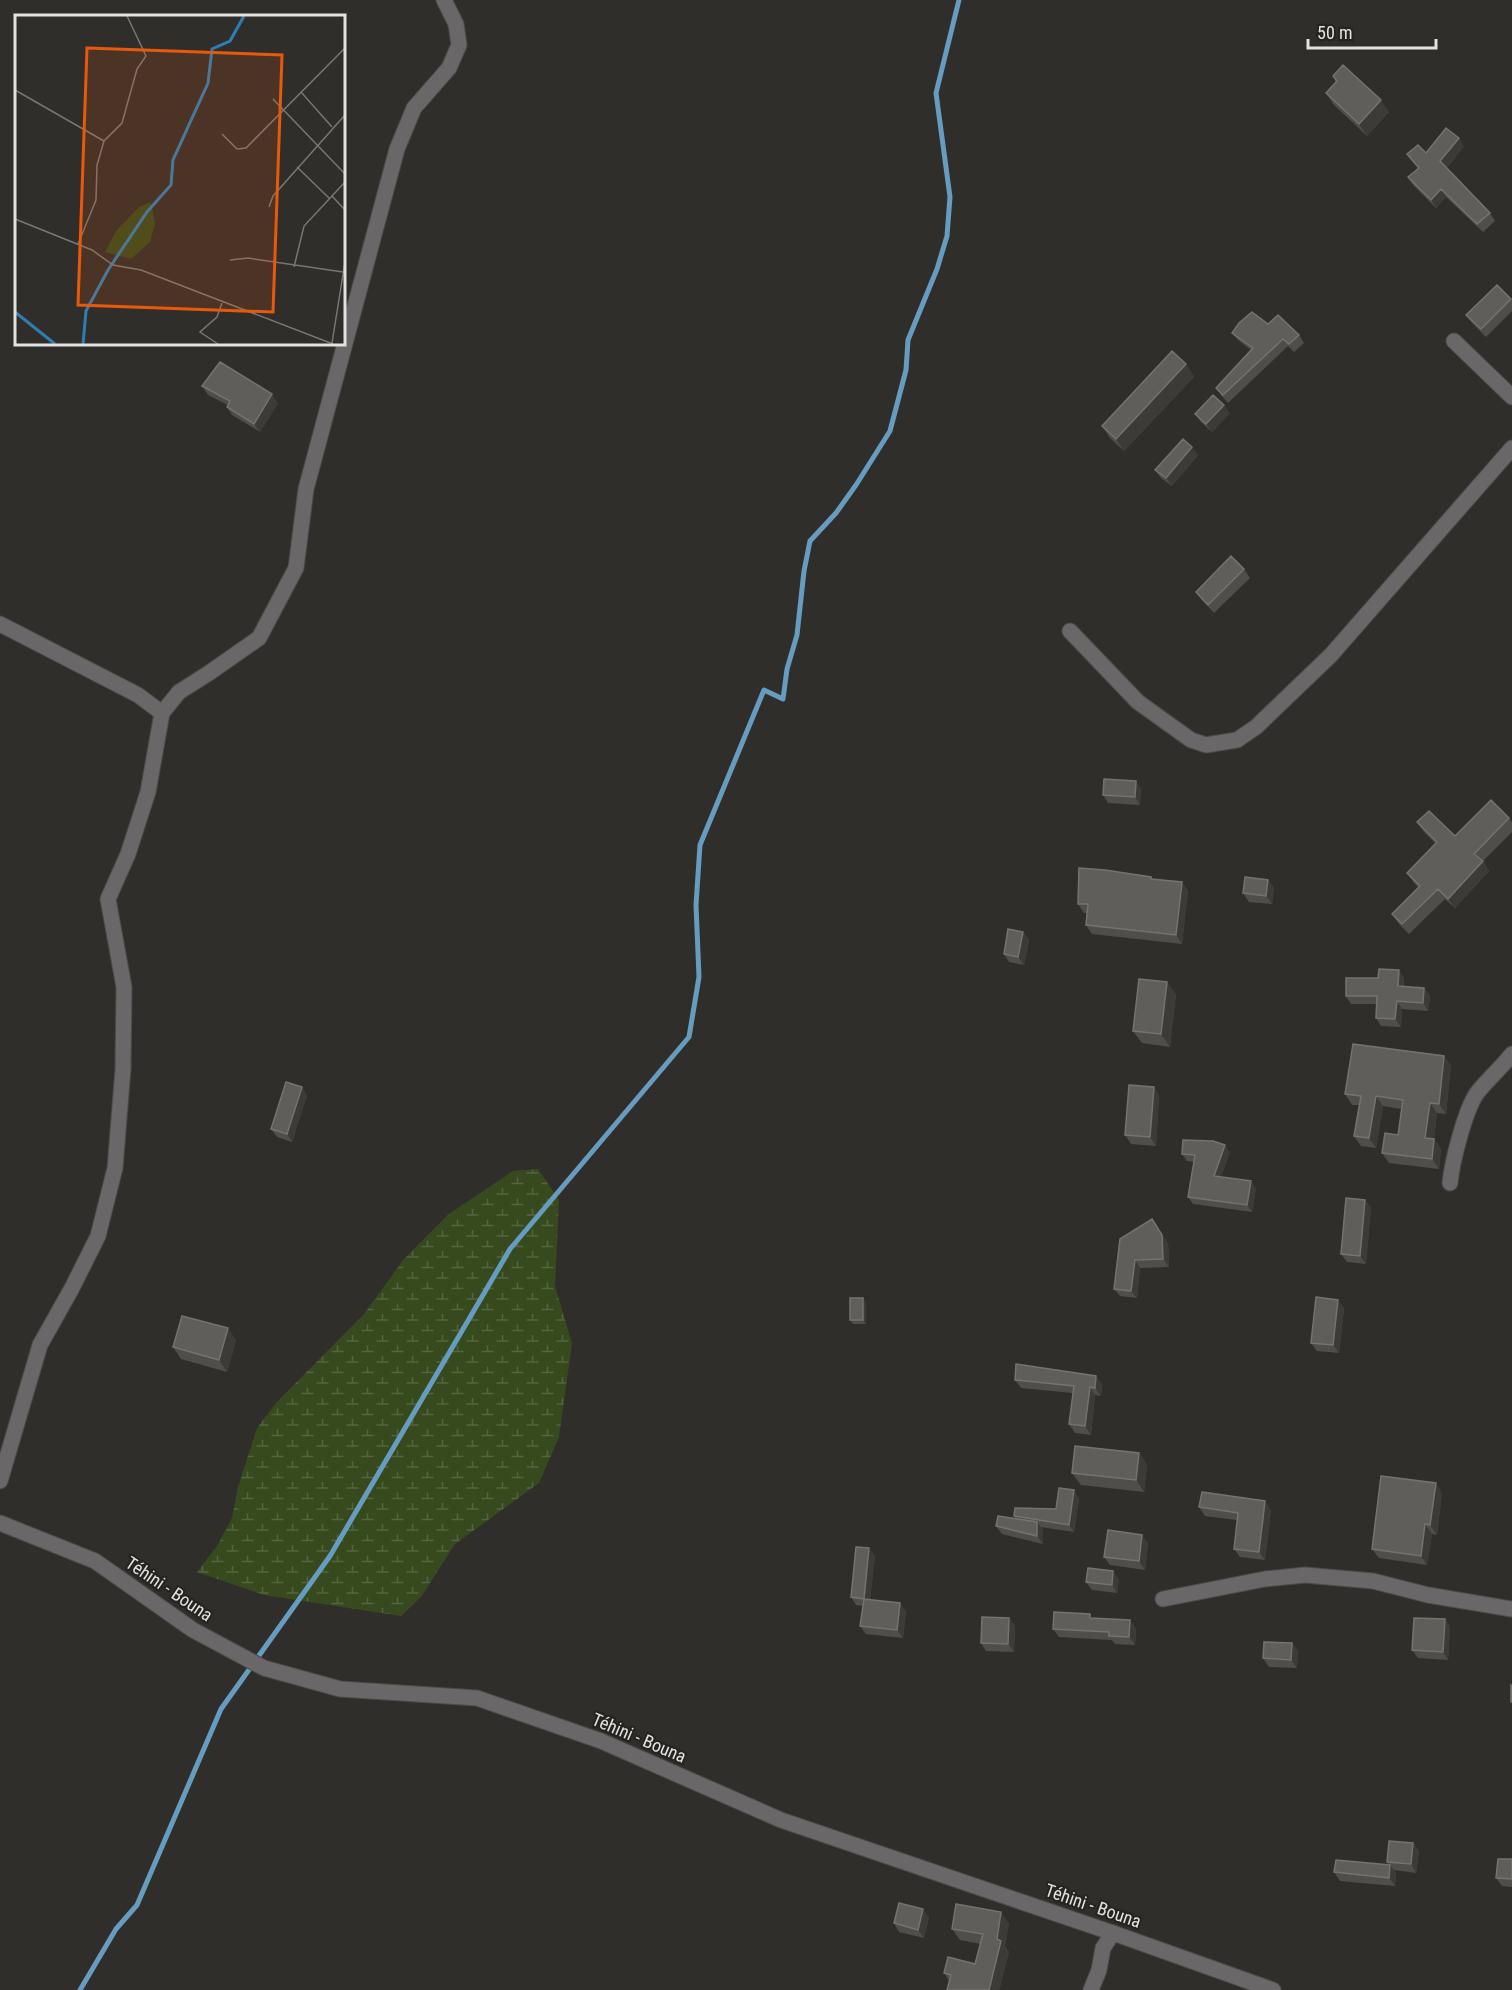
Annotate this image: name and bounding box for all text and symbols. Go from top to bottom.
scale bar [1308,12,1436,50]
inset map [15,15,345,345]
text: 50 m [1317,22,1352,43]
street label: Téhini - Bouna [122,1552,217,1625]
street label: Téhini - Bouna [589,1708,689,1767]
street label: Téhini - Bouna [1042,1879,1144,1932]

